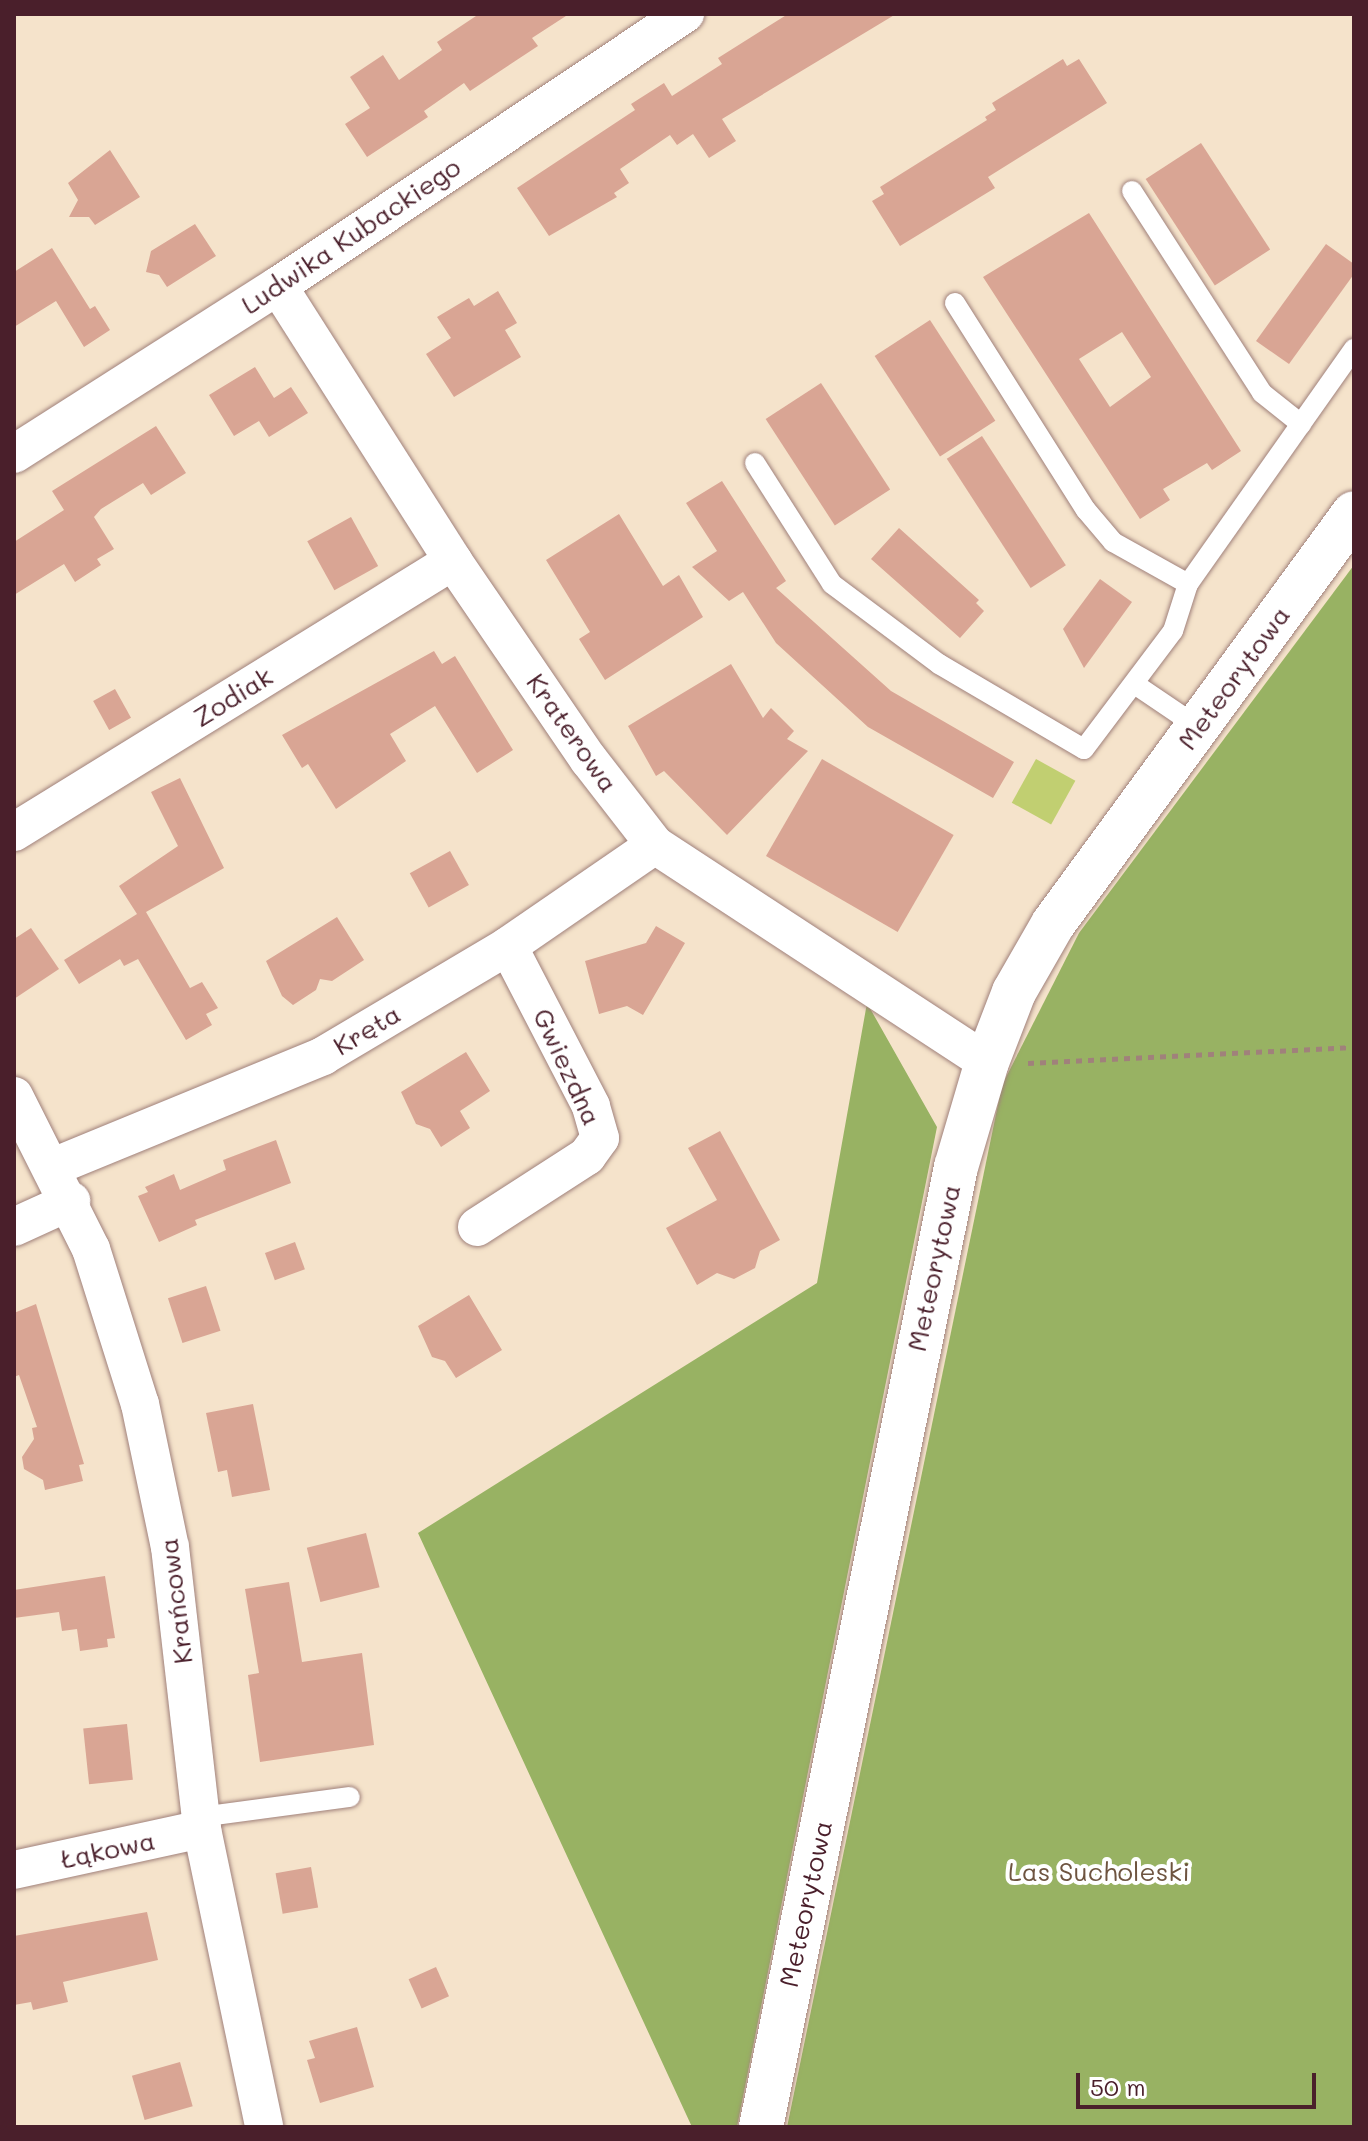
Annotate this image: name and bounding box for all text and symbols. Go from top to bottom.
street label: Ludwika Kubackiego [236,151,466,321]
street label: Meteorytowa [1172,600,1296,756]
street label: Zodiak [188,661,278,733]
street label: Kraterowa [520,668,624,798]
street label: Kręta [328,998,406,1062]
street label: Gwiezdna [526,1004,608,1130]
street label: Meteorytowa [901,1182,967,1354]
street label: Krańcowa [153,1536,199,1666]
street label: Meteorytowa [773,1818,839,1990]
street label: Łąkowa [58,1825,158,1875]
park label: Las Sucholeski [1008,1856,1190,1888]
scale bar [1080,2057,1320,2107]
text: 50 m [1090,2071,1146,2102]

